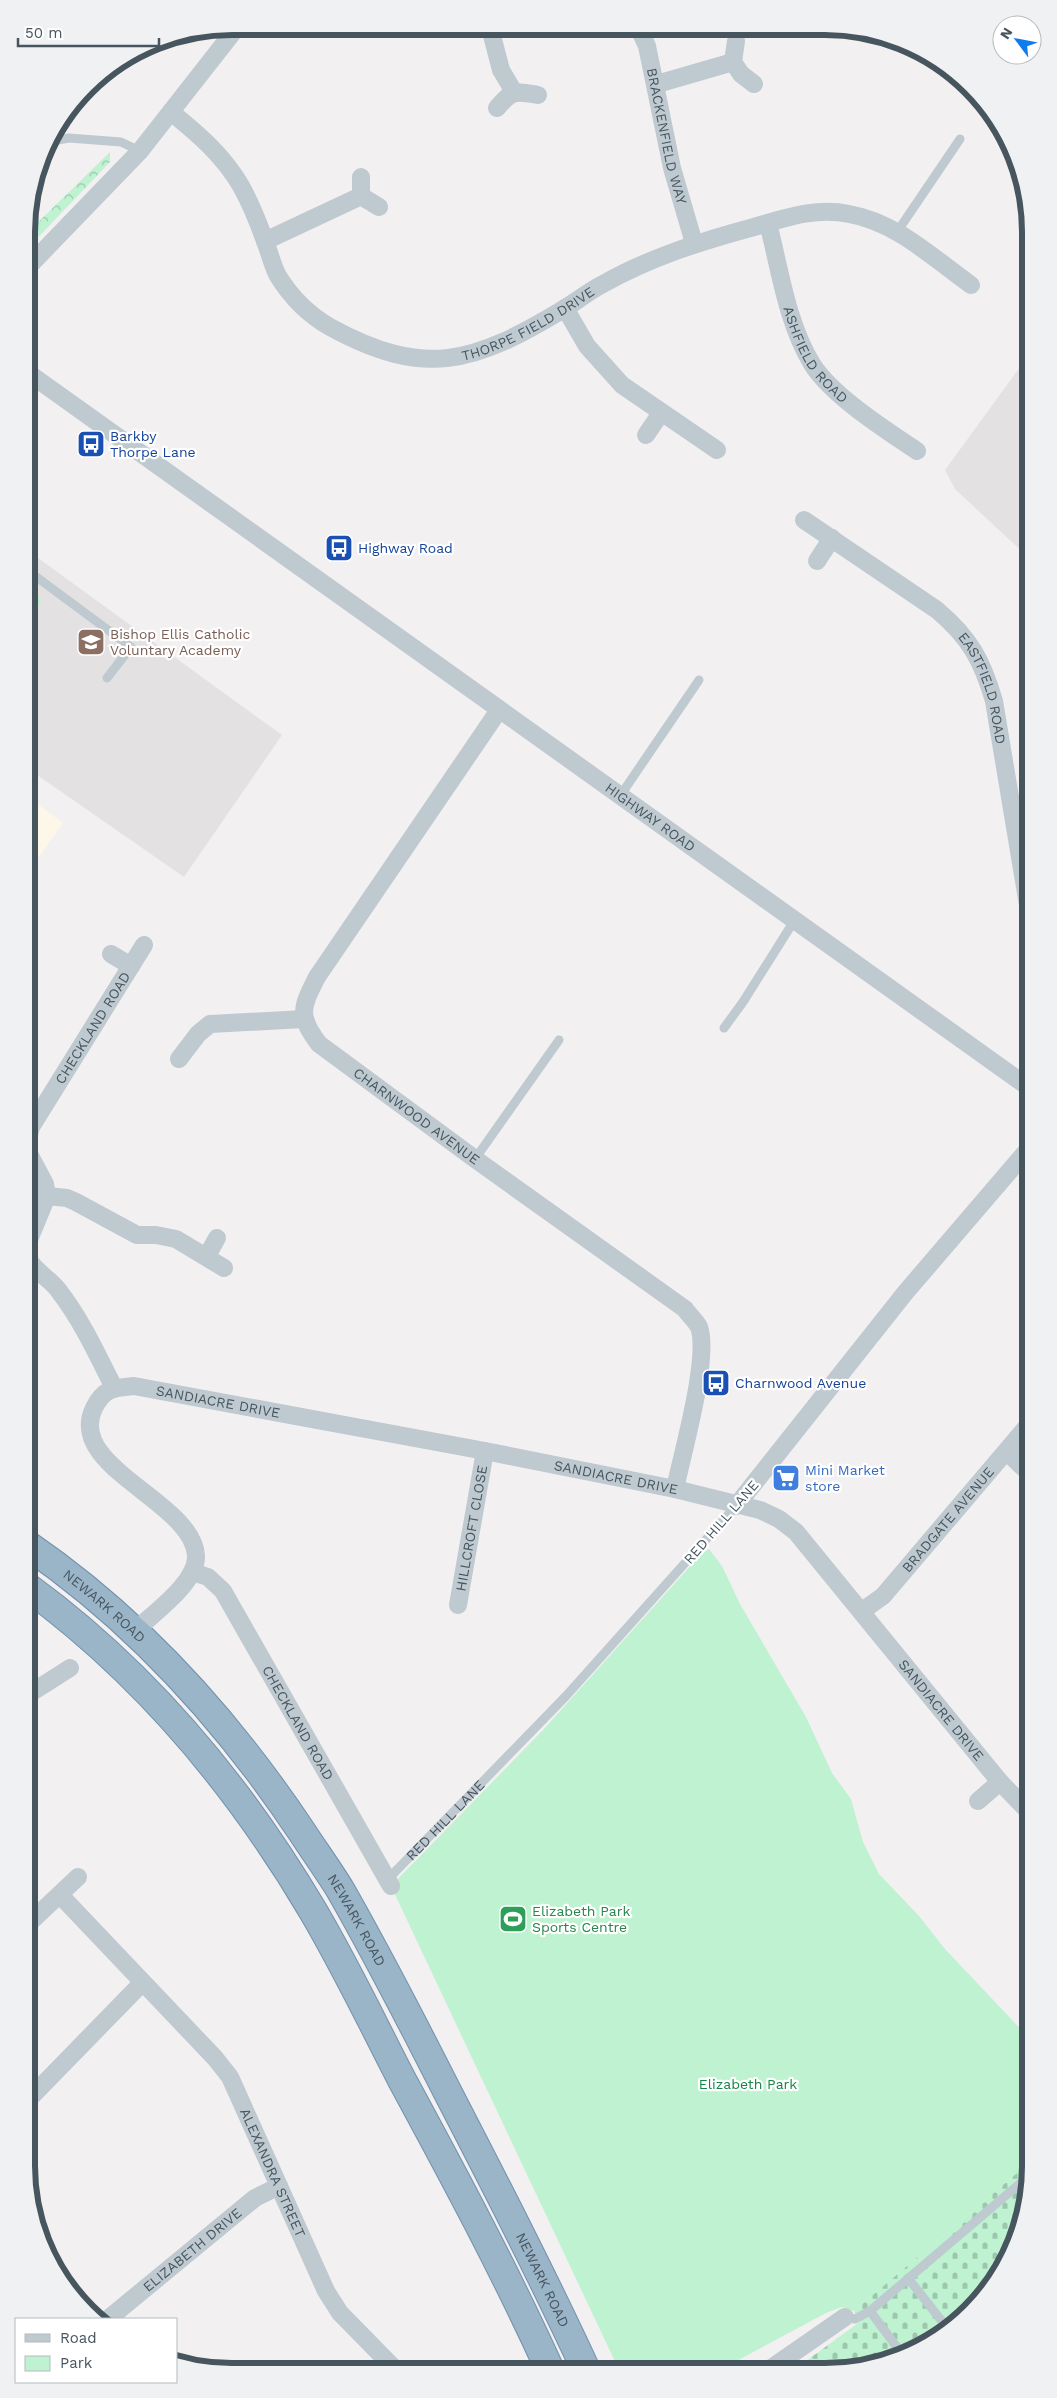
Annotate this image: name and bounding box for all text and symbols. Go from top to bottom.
scale bar [18,15,159,47]
north arrow [992,15,1042,65]
text: 50 m [25,24,62,42]
text: N [996,24,1016,42]
street label: BRACKENFIELD WAY [644,67,690,206]
street label: THORPE FIELD DRIVE [460,283,597,364]
street label: ASHFIELD ROAD [780,304,851,406]
place label: Barkby Thorpe Lane [110,428,196,460]
bus stop icon: Barkby Thorpe Lane [76,429,106,459]
bus stop icon: Highway Road [324,533,354,563]
place label: Highway Road [358,540,453,556]
place label: Bishop Ellis Catholic Voluntary Academy [110,626,250,658]
school or university icon: Bishop Ellis Catholic Voluntary Academy [76,627,106,657]
street label: EASTFIELD ROAD [955,629,1009,745]
street label: HIGHWAY ROAD [602,780,699,855]
street label: CHECKLAND ROAD [52,969,133,1087]
street label: CHARNWOOD AVENUE [350,1064,483,1168]
bus stop icon: Charnwood Avenue [701,1368,731,1398]
place label: Charnwood Avenue [735,1375,866,1391]
street label: SANDIACRE DRIVE [155,1382,282,1421]
street label: SANDIACRE DRIVE [553,1457,679,1497]
place label: Mini Market store [805,1462,885,1494]
supermarket icon: Mini Market store [771,1463,801,1493]
street label: HILLCROFT CLOSE [453,1464,490,1592]
street label: BRADGATE AVENUE [899,1464,997,1576]
street label: RED HILL LANE [680,1477,762,1567]
street label: NEWARK ROAD [60,1566,149,1646]
street label: SANDIACRE DRIVE [895,1656,987,1764]
street label: CHECKLAND ROAD [259,1663,337,1783]
street label: RED HILL LANE [403,1777,488,1864]
street label: NEWARK ROAD [324,1871,389,1969]
place label: Elizabeth Park Sports Centre [532,1903,630,1935]
sports icon: Elizabeth Park Sports Centre [498,1904,528,1934]
park label: Elizabeth Park [699,2076,797,2092]
street label: ALEXANDRA STREET [237,2106,309,2240]
street label: ELIZABETH DRIVE [140,2205,245,2295]
street label: NEWARK ROAD [513,2230,573,2330]
legend [15,2318,178,2383]
text: Road [60,2329,97,2347]
text: Park [60,2354,93,2372]

